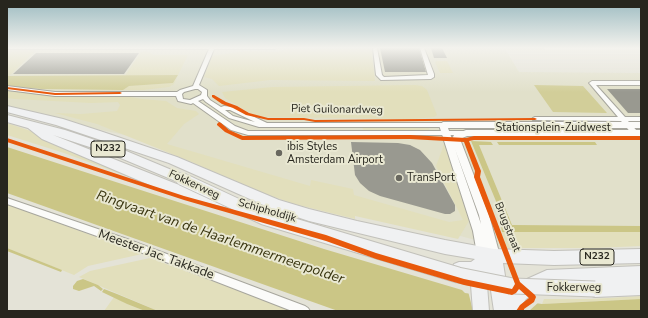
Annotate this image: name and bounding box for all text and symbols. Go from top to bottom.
street label: Piet Guilonardweg [291,103,383,117]
street label: Stationsplein-Zuidwest [495,121,611,135]
place label: ibis Styles Amsterdam Airport [287,140,383,166]
road number: N232 [91,141,125,157]
marker: ibis Styles Amsterdam Airport [274,148,284,158]
street label: Fokkerweg [167,168,221,202]
place label: TransPort [407,171,455,185]
marker: TransPort [394,173,404,183]
water label: Ringvaart van de Haarlemmermeerpolder [94,188,346,288]
street label: Schipholdijk [236,196,298,226]
street label: Brugstraat [491,200,523,254]
street label: Meester Jac. Takkade [96,227,216,283]
road number: N232 [580,249,614,265]
street label: Fokkerweg [547,281,601,295]

